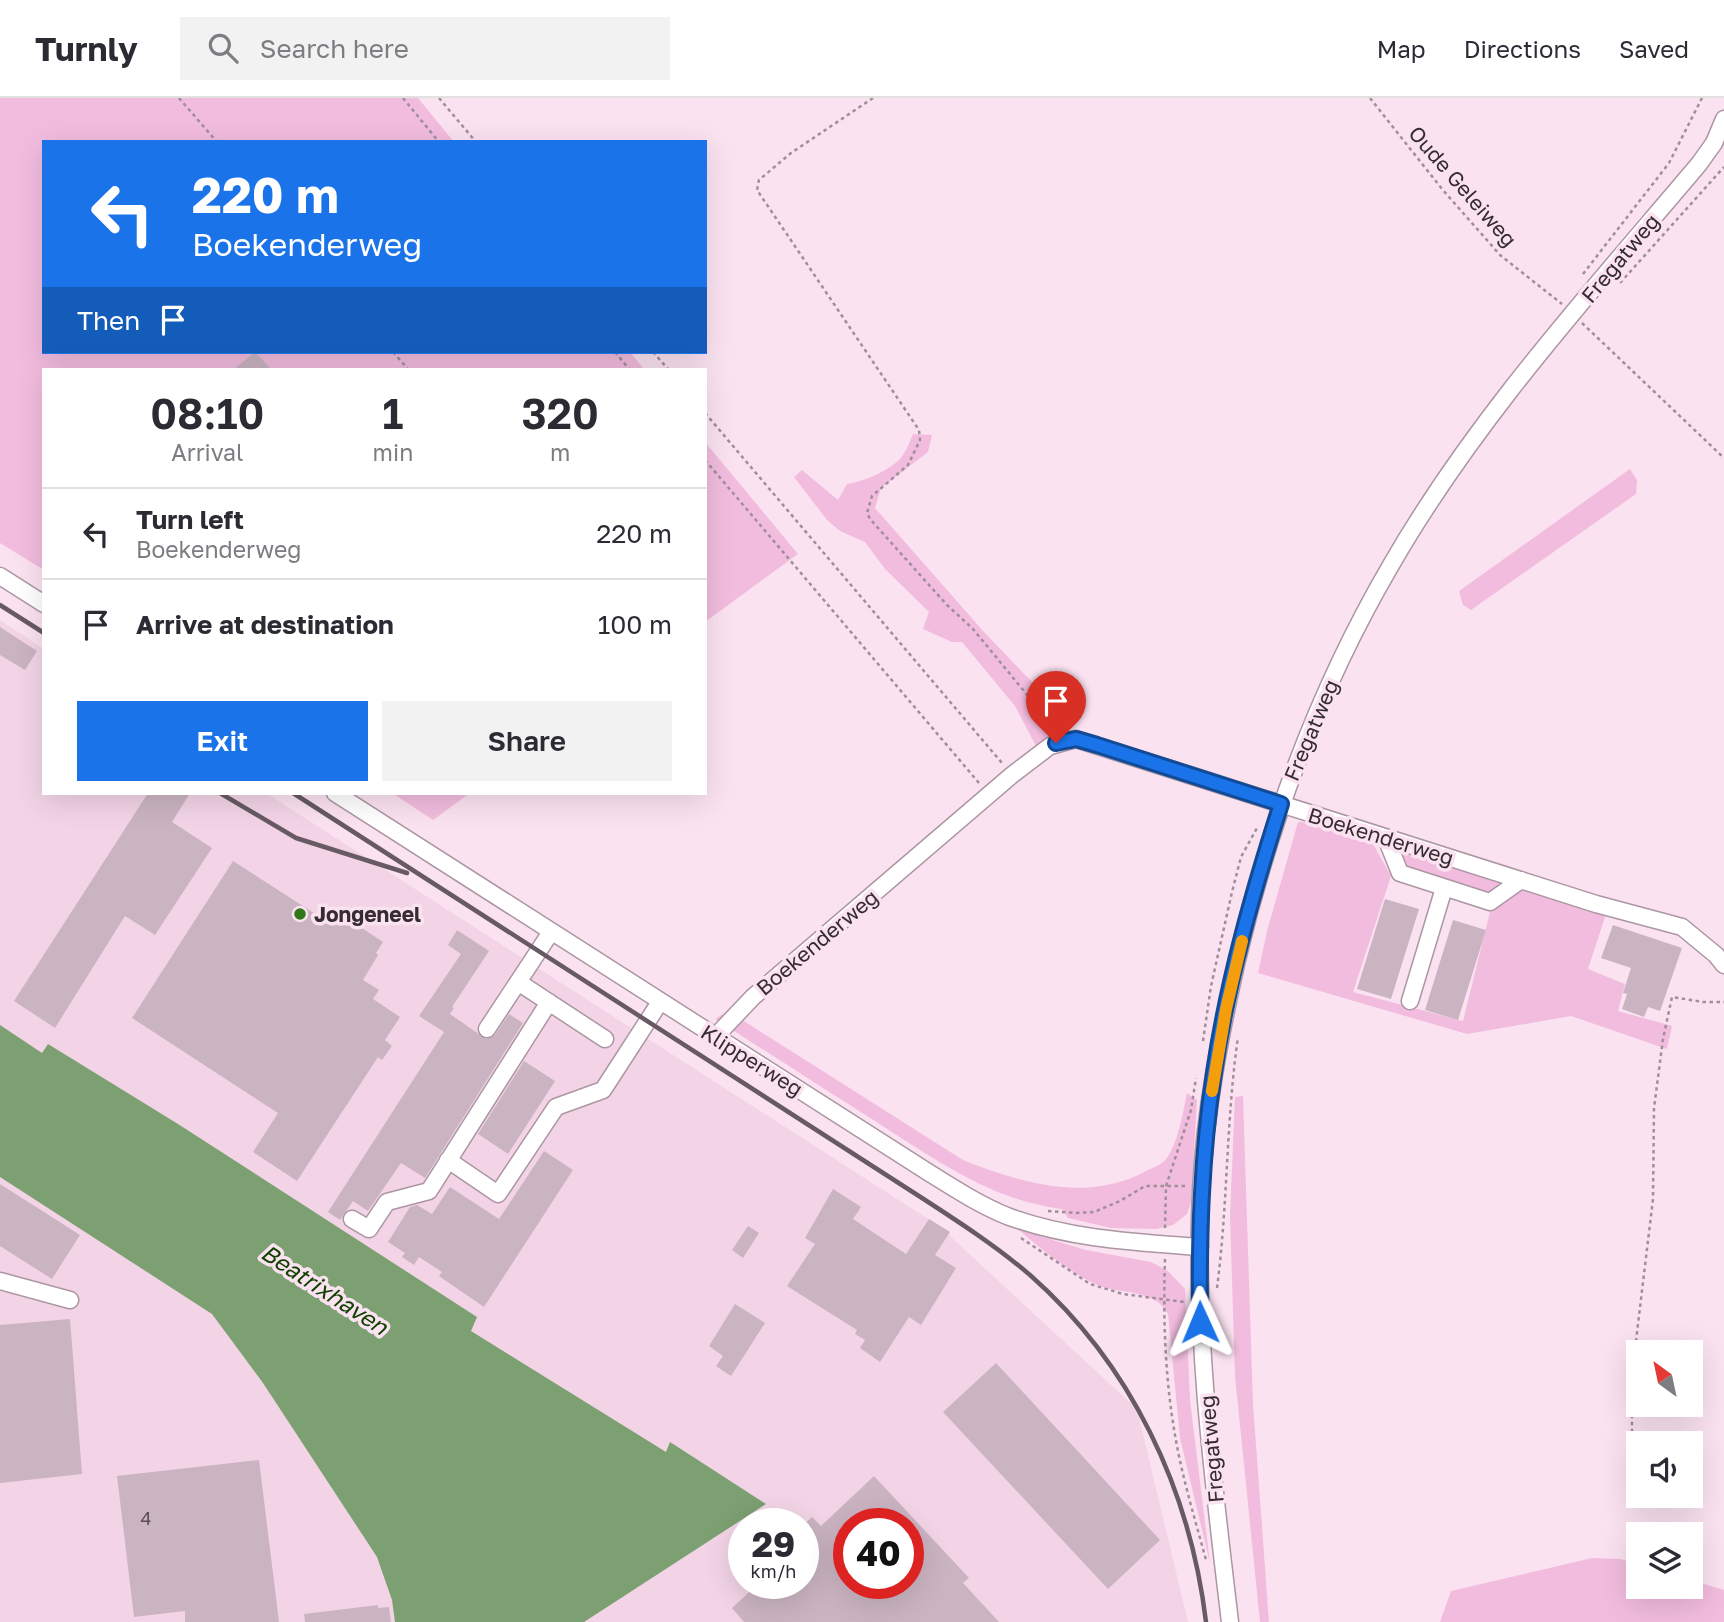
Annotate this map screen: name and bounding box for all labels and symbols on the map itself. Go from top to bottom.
street label: Oude Geleiweg [1403,120,1523,252]
street label: Fregatweg [1575,208,1665,308]
pin [1026,671,1086,743]
street label: Fregatweg [1278,675,1344,785]
street label: Boekenderweg [1305,801,1457,871]
street label: Boekenderweg [751,884,883,1000]
place label: Jongeneel [314,901,421,927]
marker: Jongeneel [292,906,308,922]
street label: Klipperweg [696,1018,808,1102]
water label: Beatrixhaven [257,1238,394,1341]
position arrow [1163,1285,1237,1359]
north arrow [1626,1340,1703,1418]
street label: Fregatweg [1193,1394,1229,1504]
house number: 4 [141,1507,152,1529]
speed limit sign: 40 [833,1508,924,1599]

